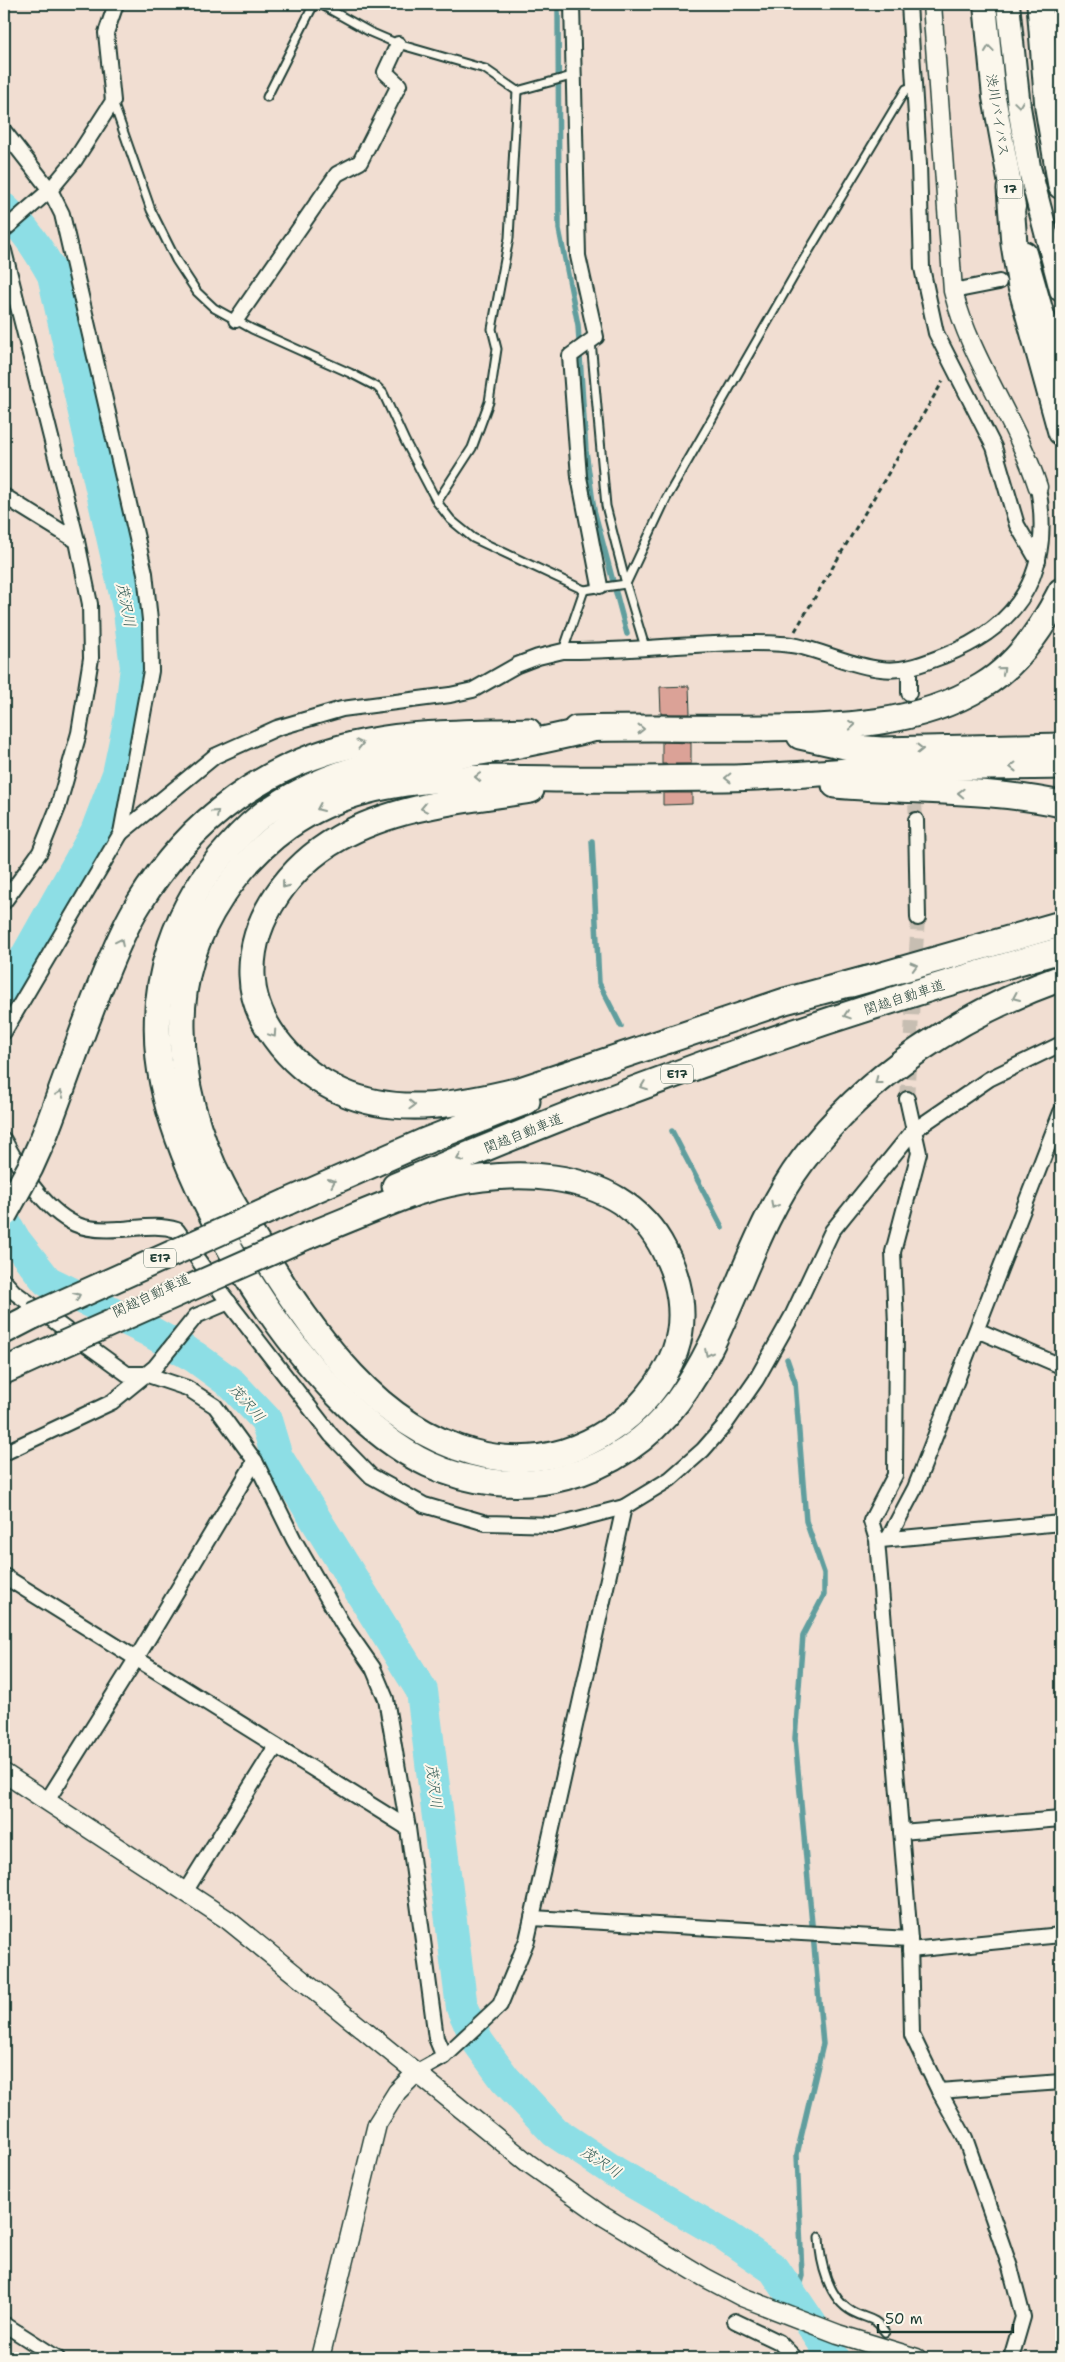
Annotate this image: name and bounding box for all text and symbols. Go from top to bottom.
one-way arrow [984,44,995,52]
street label: 渋川バイパス [983,72,1013,158]
one-way arrow [1013,101,1024,109]
road number: 17 [998,180,1022,198]
water label: 茂沢川 [112,581,140,629]
one-way arrow [996,667,1005,676]
one-way arrow [848,720,856,731]
one-way arrow [637,724,645,734]
one-way arrow [356,739,365,750]
one-way arrow [916,744,924,754]
one-way arrow [1008,762,1016,772]
one-way arrow [474,772,482,782]
one-way arrow [724,773,732,783]
one-way arrow [957,788,964,798]
one-way arrow [316,801,325,812]
one-way arrow [420,802,429,812]
one-way arrow [210,810,219,819]
one-way arrow [282,879,291,888]
one-way arrow [113,939,123,948]
one-way arrow [909,961,917,971]
street label: 関越自動車道 [861,975,947,1019]
one-way arrow [1012,990,1021,1001]
one-way arrow [843,1009,852,1019]
one-way arrow [267,1029,277,1038]
road number: E17 [661,1064,693,1084]
one-way arrow [875,1075,884,1083]
one-way arrow [641,1081,649,1091]
one-way arrow [54,1090,64,1098]
one-way arrow [408,1100,416,1111]
street label: 関越自動車道 [481,1109,565,1157]
one-way arrow [457,1153,465,1163]
one-way arrow [327,1178,336,1189]
one-way arrow [771,1199,781,1208]
road number: E17 [144,1248,176,1268]
street label: 関越自動車道 [109,1269,193,1321]
one-way arrow [72,1292,81,1302]
one-way arrow [704,1348,715,1357]
water label: 茂沢川 [225,1380,269,1426]
water label: 茂沢川 [421,1762,447,1810]
water label: 茂沢川 [577,2141,625,2183]
scale bar [878,2302,1012,2334]
text: 50 m [885,2309,923,2329]

